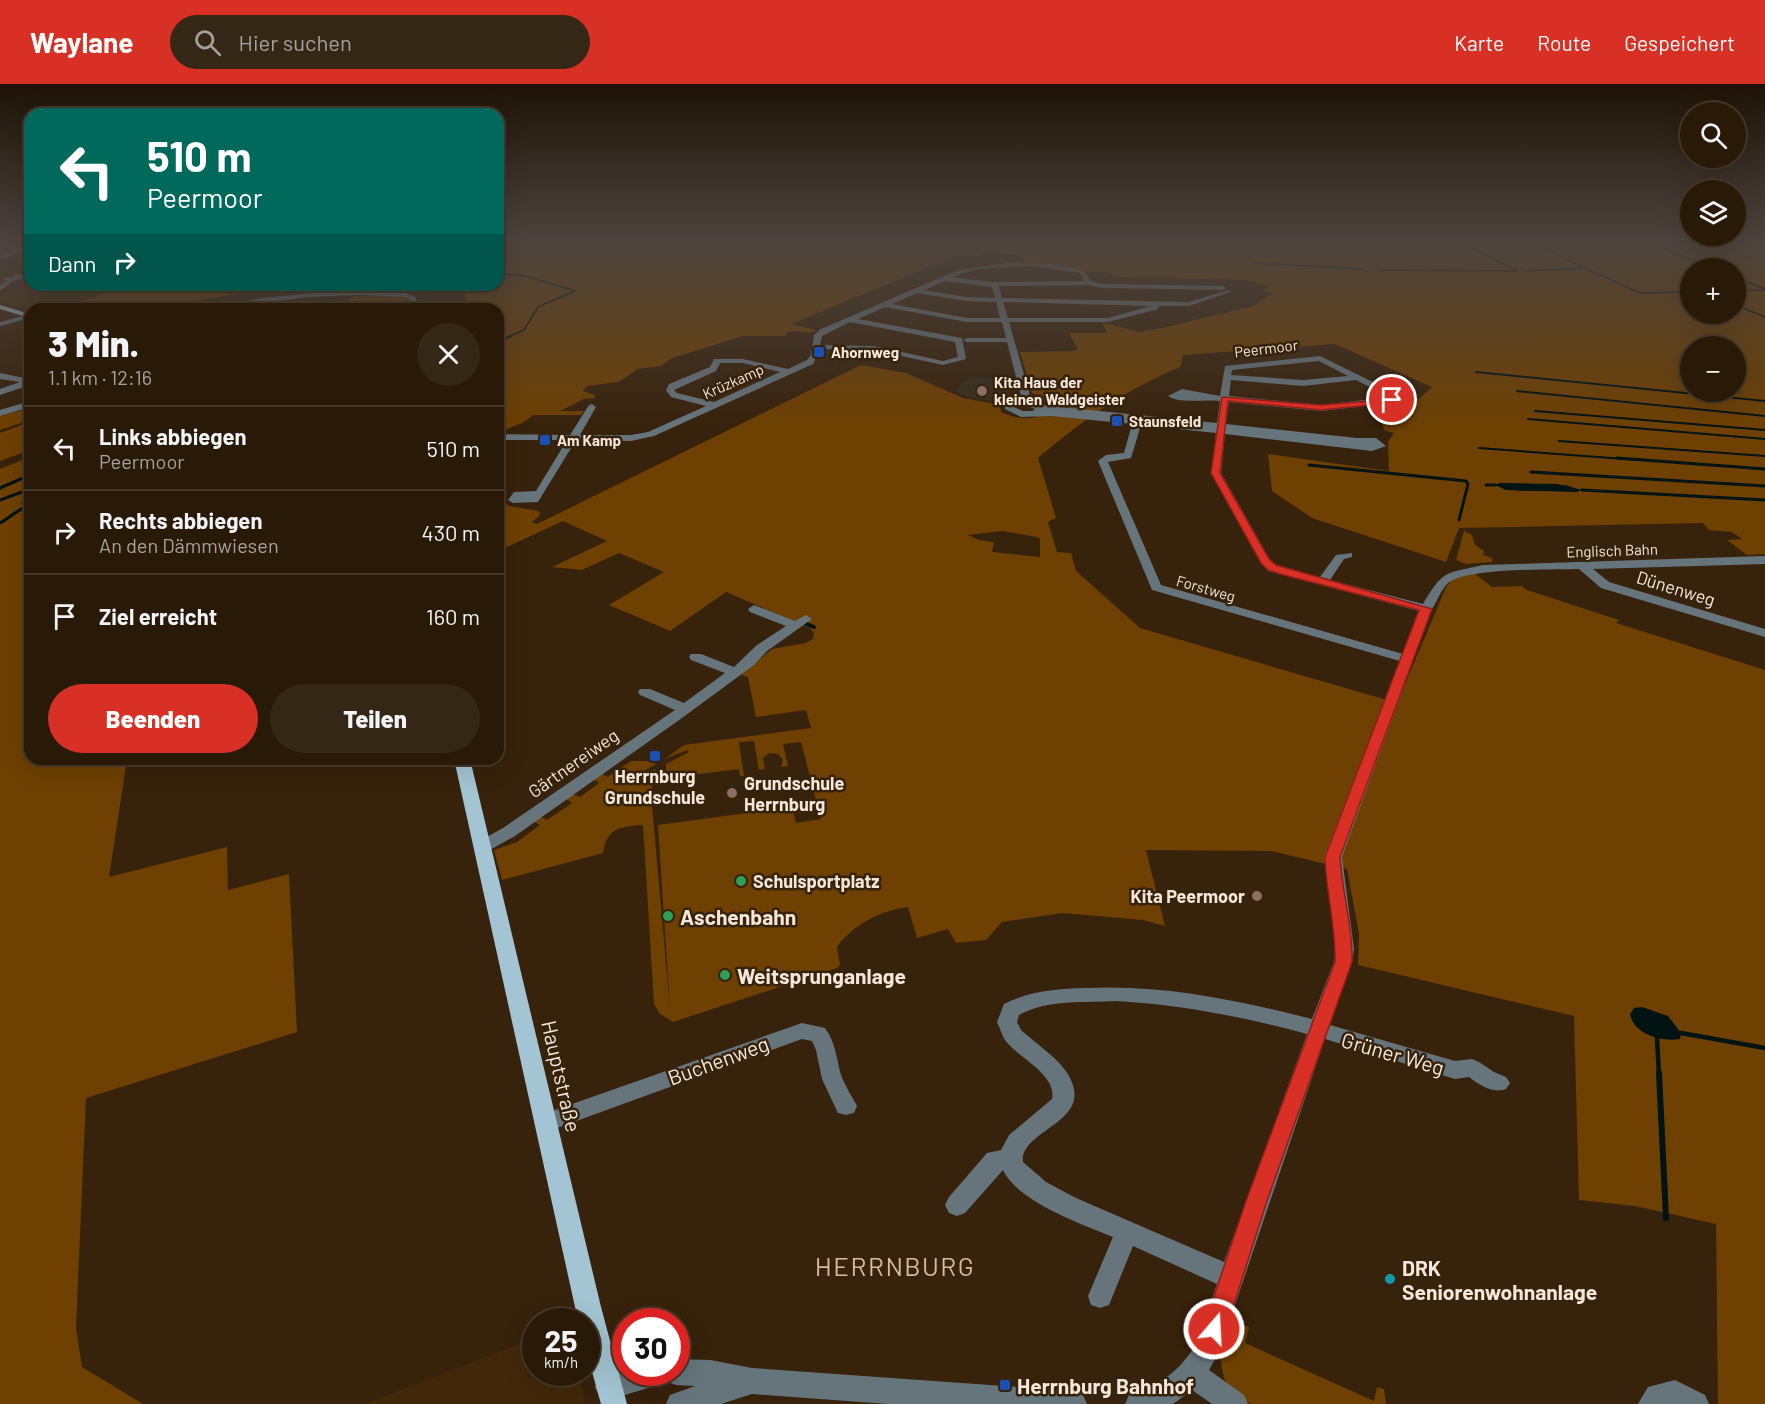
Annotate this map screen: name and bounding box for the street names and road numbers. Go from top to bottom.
street label: Peermoor [1233,335,1299,361]
street label: Krüzkamp [700,360,766,402]
street label: Englisch Bahn [1566,539,1658,561]
street label: Dünenweg [1634,566,1718,610]
street label: Forstweg [1174,571,1238,605]
street label: Gärtnereiweg [524,724,622,802]
street label: Hauptstraße [537,1018,587,1134]
street label: Grüner Weg [1339,1026,1447,1080]
street label: Buchenweg [664,1030,772,1090]

